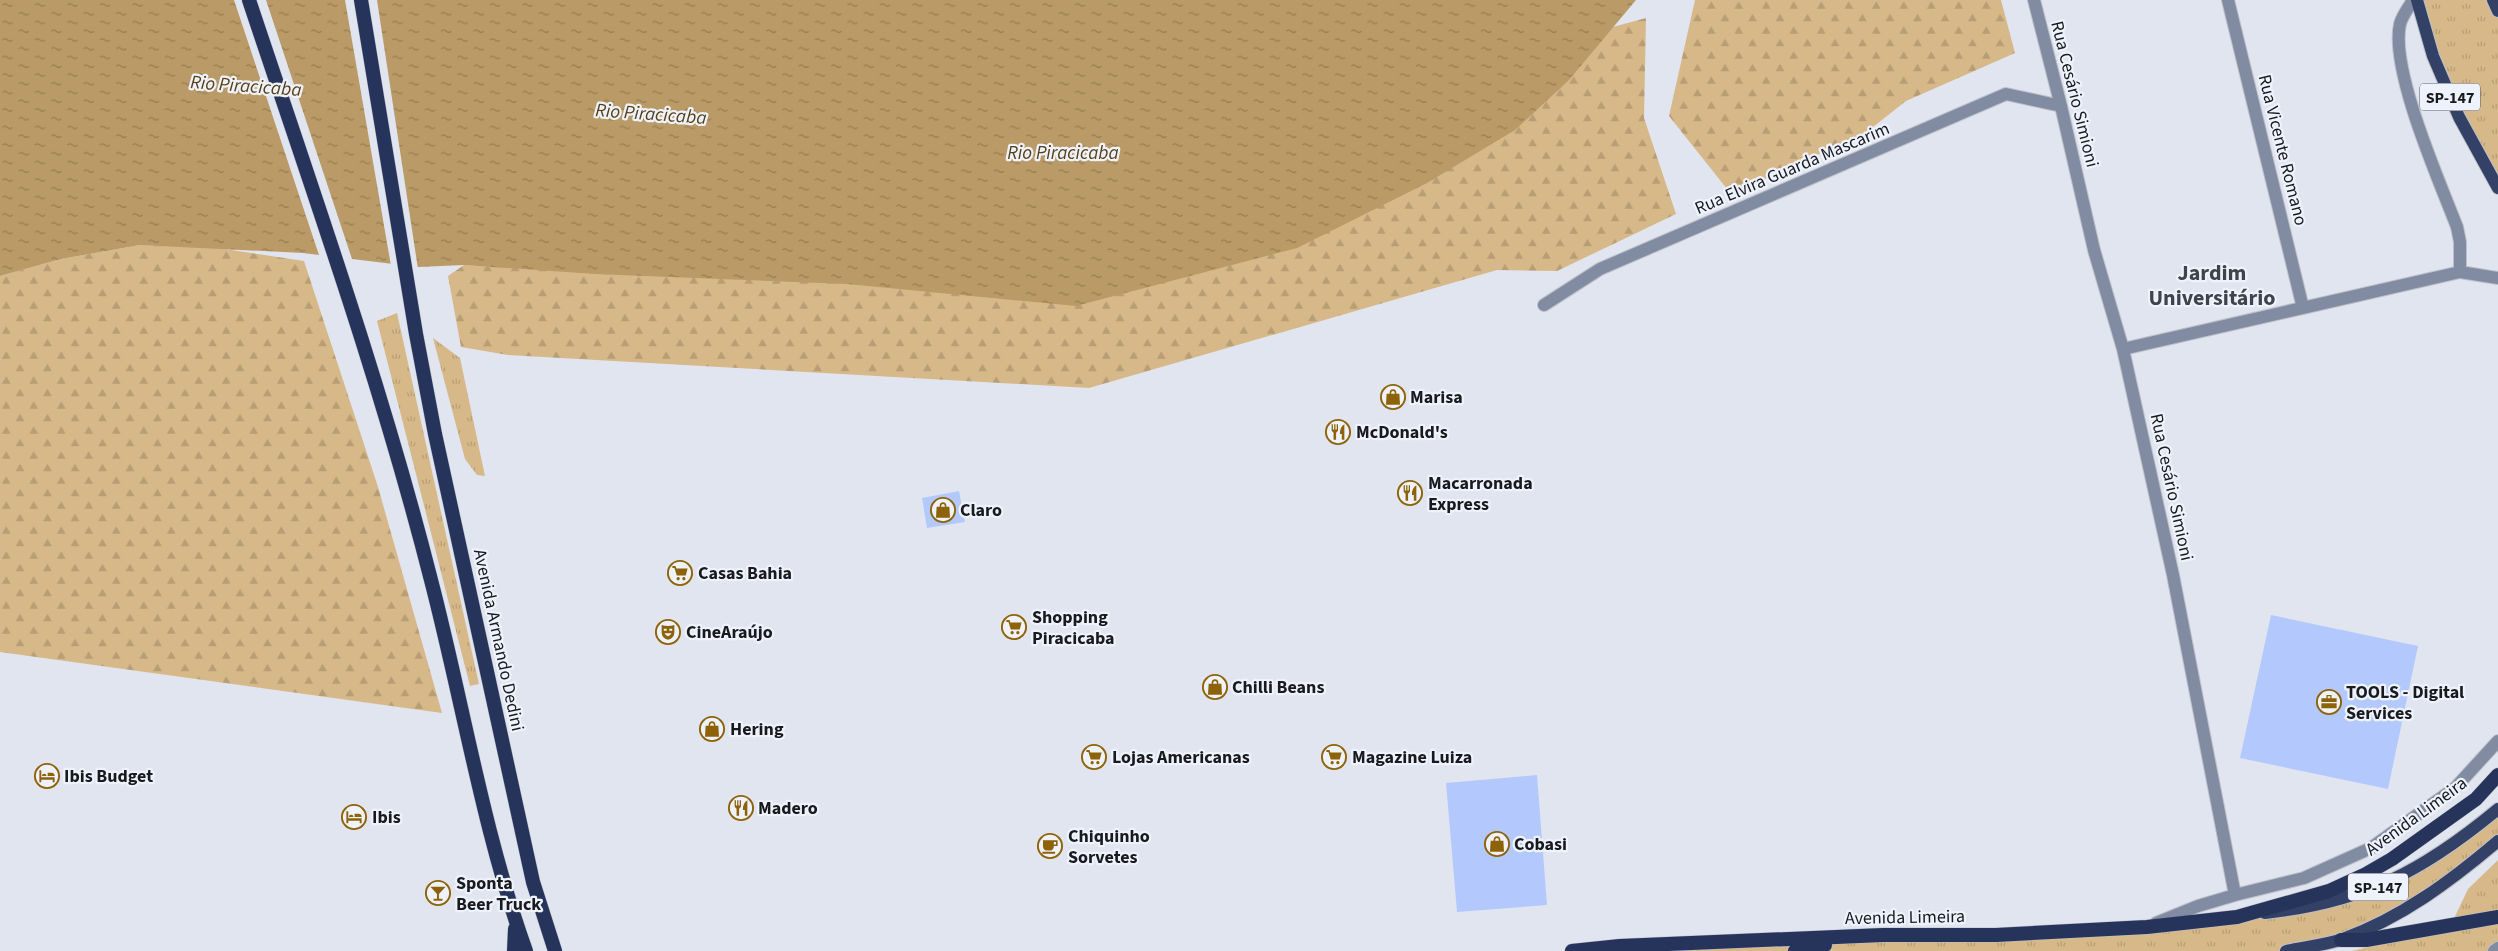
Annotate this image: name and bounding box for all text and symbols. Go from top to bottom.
street label: Rua Cesário Simioni [2044,18,2105,170]
water label: Rio Piracicaba [189,69,302,104]
street label: Rua Vicente Romano [2252,72,2313,228]
road number: SP-147 [2420,84,2480,110]
water label: Rio Piracicaba [594,97,707,132]
street label: Rua Elvira Guarda Mascarim [1691,116,1893,221]
water label: Rio Piracicaba [1007,140,1119,167]
district label: Jardim Universitário [2148,257,2276,314]
shop icon: Marisa [1380,384,1406,410]
place label: Marisa [1410,385,1463,410]
street label: Rua Cesário Simioni [2144,411,2199,563]
restaurant icon: McDonald's [1325,419,1351,445]
place label: McDonald's [1356,420,1448,445]
place label: Macarronada Express [1428,471,1533,517]
restaurant icon: Macarronada Express [1397,480,1423,506]
shop icon: Claro [930,497,956,523]
place label: Claro [960,498,1002,523]
street label: Avenida Armando Dedini [467,547,530,734]
supermarket icon: Casas Bahia [667,560,693,586]
place label: Casas Bahia [698,561,792,586]
place label: Shopping Piracicaba [1032,605,1115,651]
supermarket icon: Shopping Piracicaba [1001,614,1027,640]
theatre icon: CineAraújo [655,619,681,645]
place label: CineAraújo [686,620,773,645]
shop icon: Chilli Beans [1202,674,1228,700]
place label: Chilli Beans [1232,675,1324,700]
place label: TOOLS - Digital Services [2346,680,2464,726]
office icon: TOOLS - Digital Services [2316,689,2342,715]
shop icon: Hering [699,716,725,742]
place label: Hering [730,717,784,742]
supermarket icon: Lojas Americanas [1081,744,1107,770]
supermarket icon: Magazine Luiza [1321,744,1347,770]
place label: Lojas Americanas [1112,745,1250,770]
place label: Magazine Luiza [1352,745,1472,770]
hotel icon: Ibis Budget [34,763,60,789]
place label: Ibis Budget [64,764,153,789]
street label: Avenida Limeira [2360,771,2472,862]
restaurant icon: Madero [728,795,754,821]
place label: Madero [758,796,818,821]
hotel icon: Ibis [341,804,367,830]
place label: Ibis [372,805,401,830]
place label: Chiquinho Sorvetes [1068,824,1150,870]
shop icon: Cobasi [1484,831,1510,857]
place label: Cobasi [1514,832,1567,857]
cafe icon: Chiquinho Sorvetes [1037,833,1063,859]
place label: Sponta Beer Truck [456,871,541,917]
road number: SP-147 [2348,874,2408,900]
bar icon: Sponta Beer Truck [425,880,451,906]
street label: Avenida Limeira [1845,904,1965,931]

